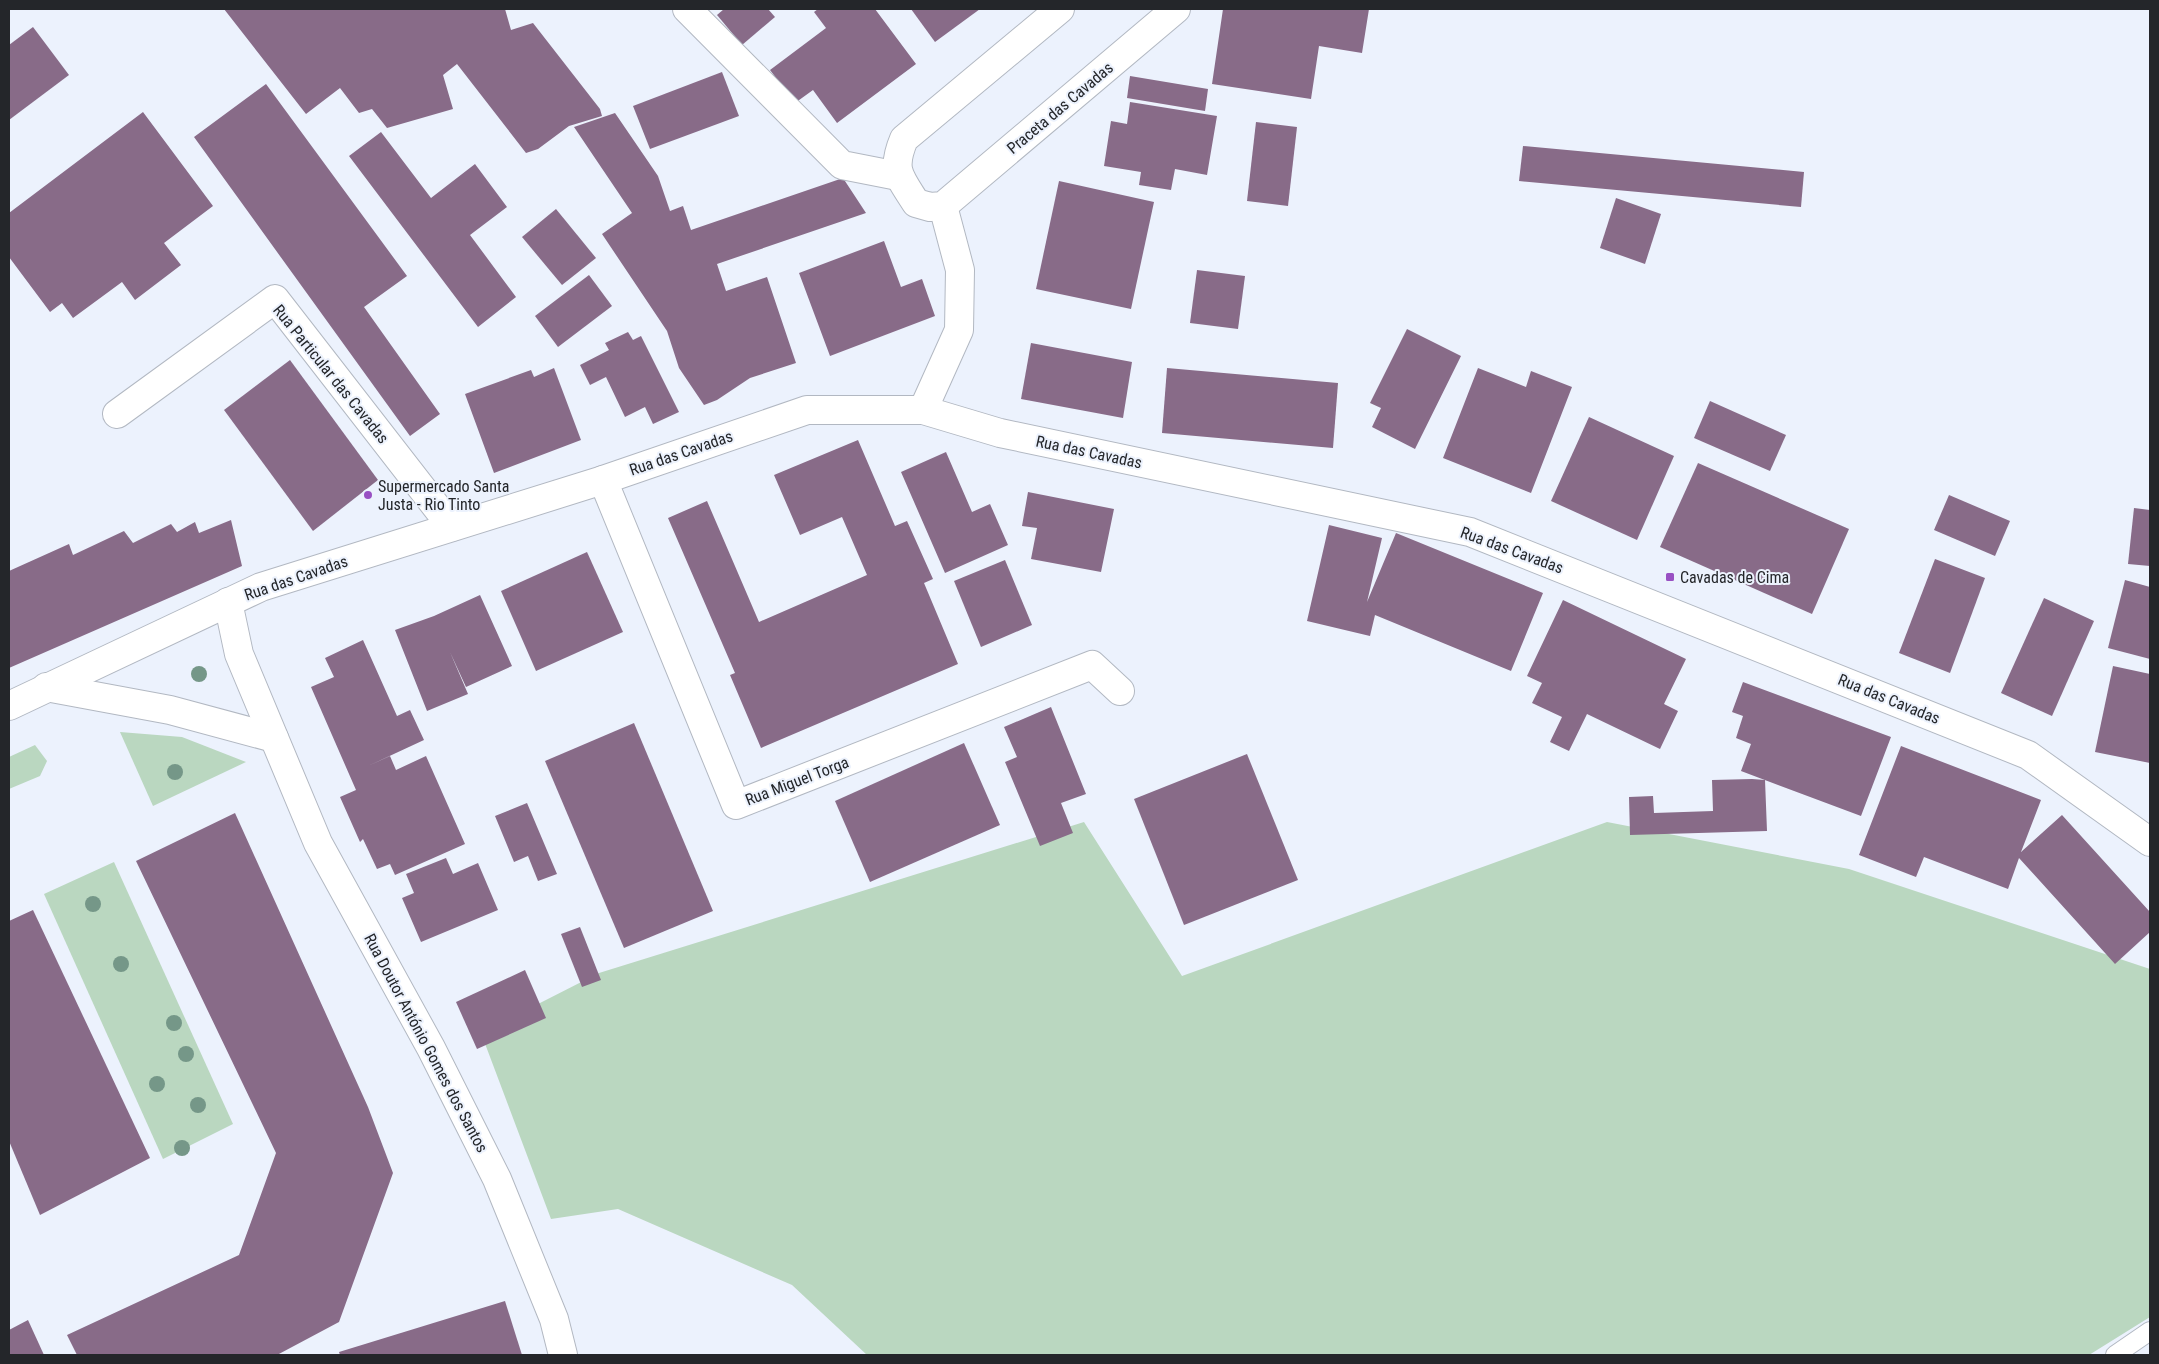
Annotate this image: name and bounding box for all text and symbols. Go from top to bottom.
street label: Praceta das Cavadas [1003,58,1117,158]
street label: Rua Particular das Cavadas [269,301,393,447]
street label: Rua das Cavadas [627,426,735,480]
street label: Rua das Cavadas [1034,431,1144,473]
place label: Supermercado Santa Justa - Rio Tinto [378,477,509,514]
marker: Supermercado Santa Justa - Rio Tinto [362,489,374,501]
street label: Rua das Cavadas [1458,523,1566,577]
street label: Rua das Cavadas [242,551,350,605]
place label: Cavadas de Cima [1680,568,1789,587]
marker: Cavadas de Cima [1664,571,1676,583]
street label: Rua das Cavadas [1835,670,1943,728]
street label: Rua Miguel Torga [743,753,851,809]
street label: Rua Doutor António Gomes dos Santos [360,930,492,1156]

